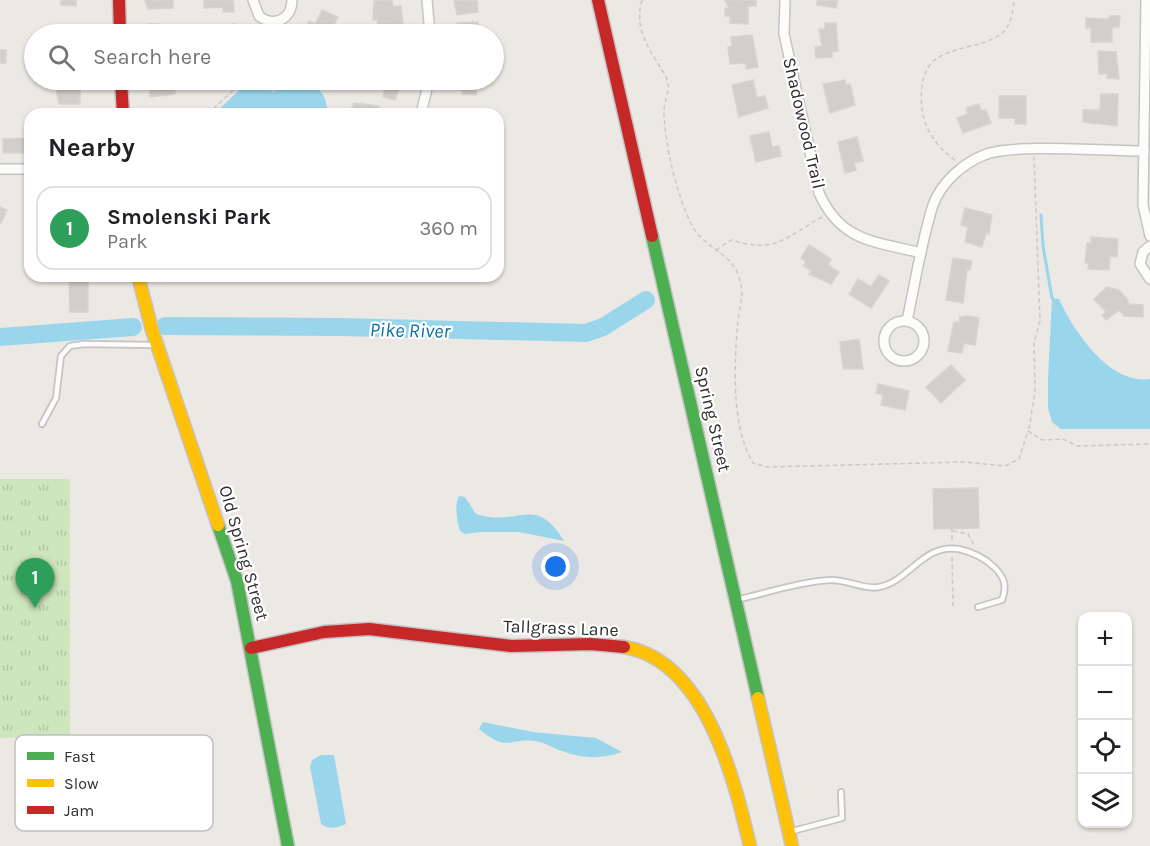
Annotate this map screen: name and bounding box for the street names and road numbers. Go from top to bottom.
street label: Shadowood Trail [778,55,830,191]
street label: Spring Street [690,364,736,474]
street label: Old Spring Street [214,483,274,623]
street label: Tallgrass Lane [503,615,619,641]

